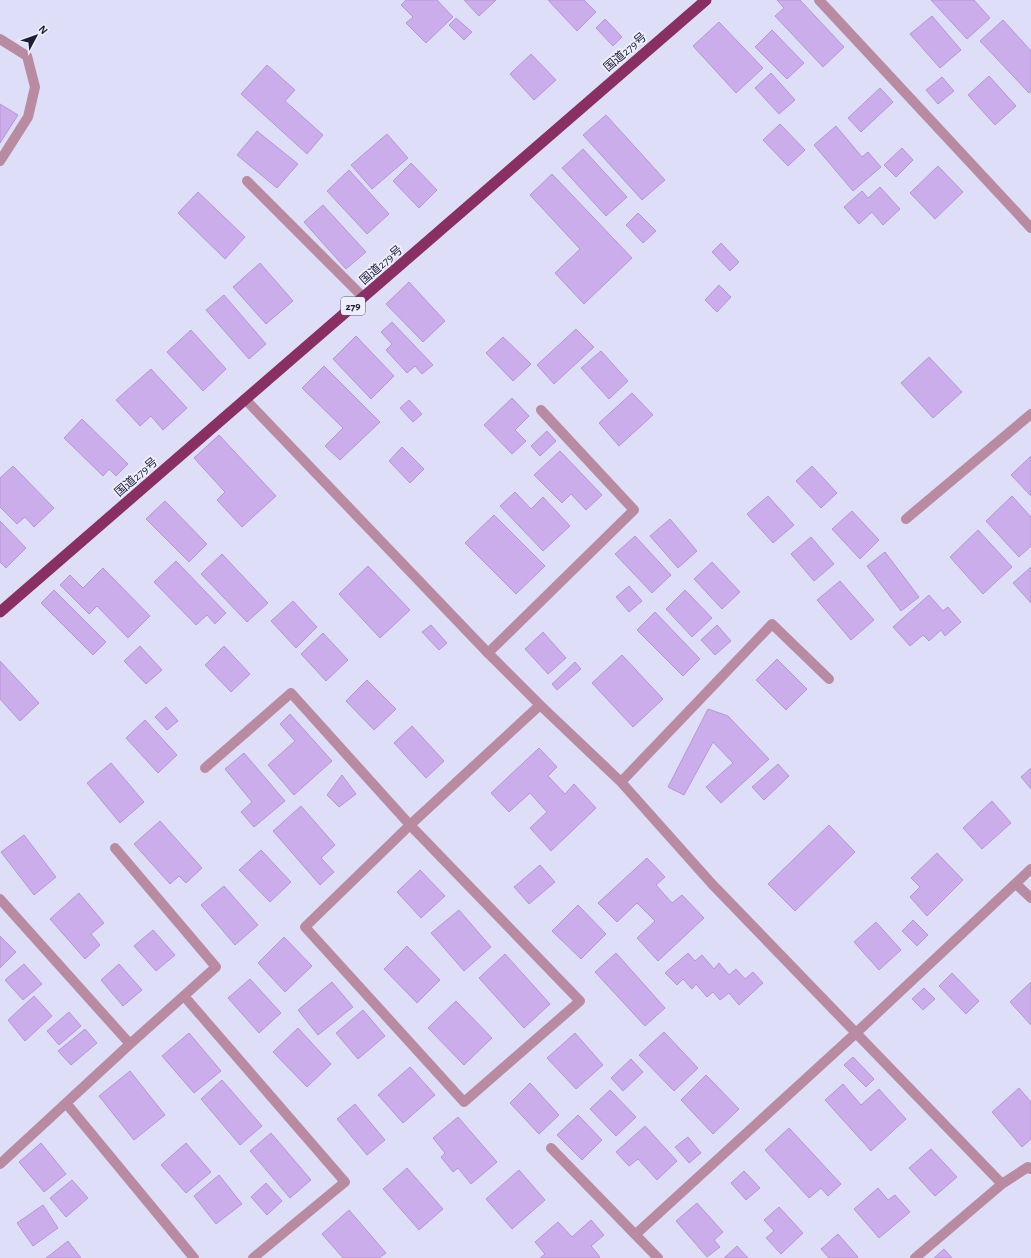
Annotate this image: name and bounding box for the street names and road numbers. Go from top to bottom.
street label: 国道279号 [601,30,649,74]
street label: 国道279号 [357,243,405,287]
road number: 279 [341,297,365,315]
street label: 国道279号 [112,455,160,499]

